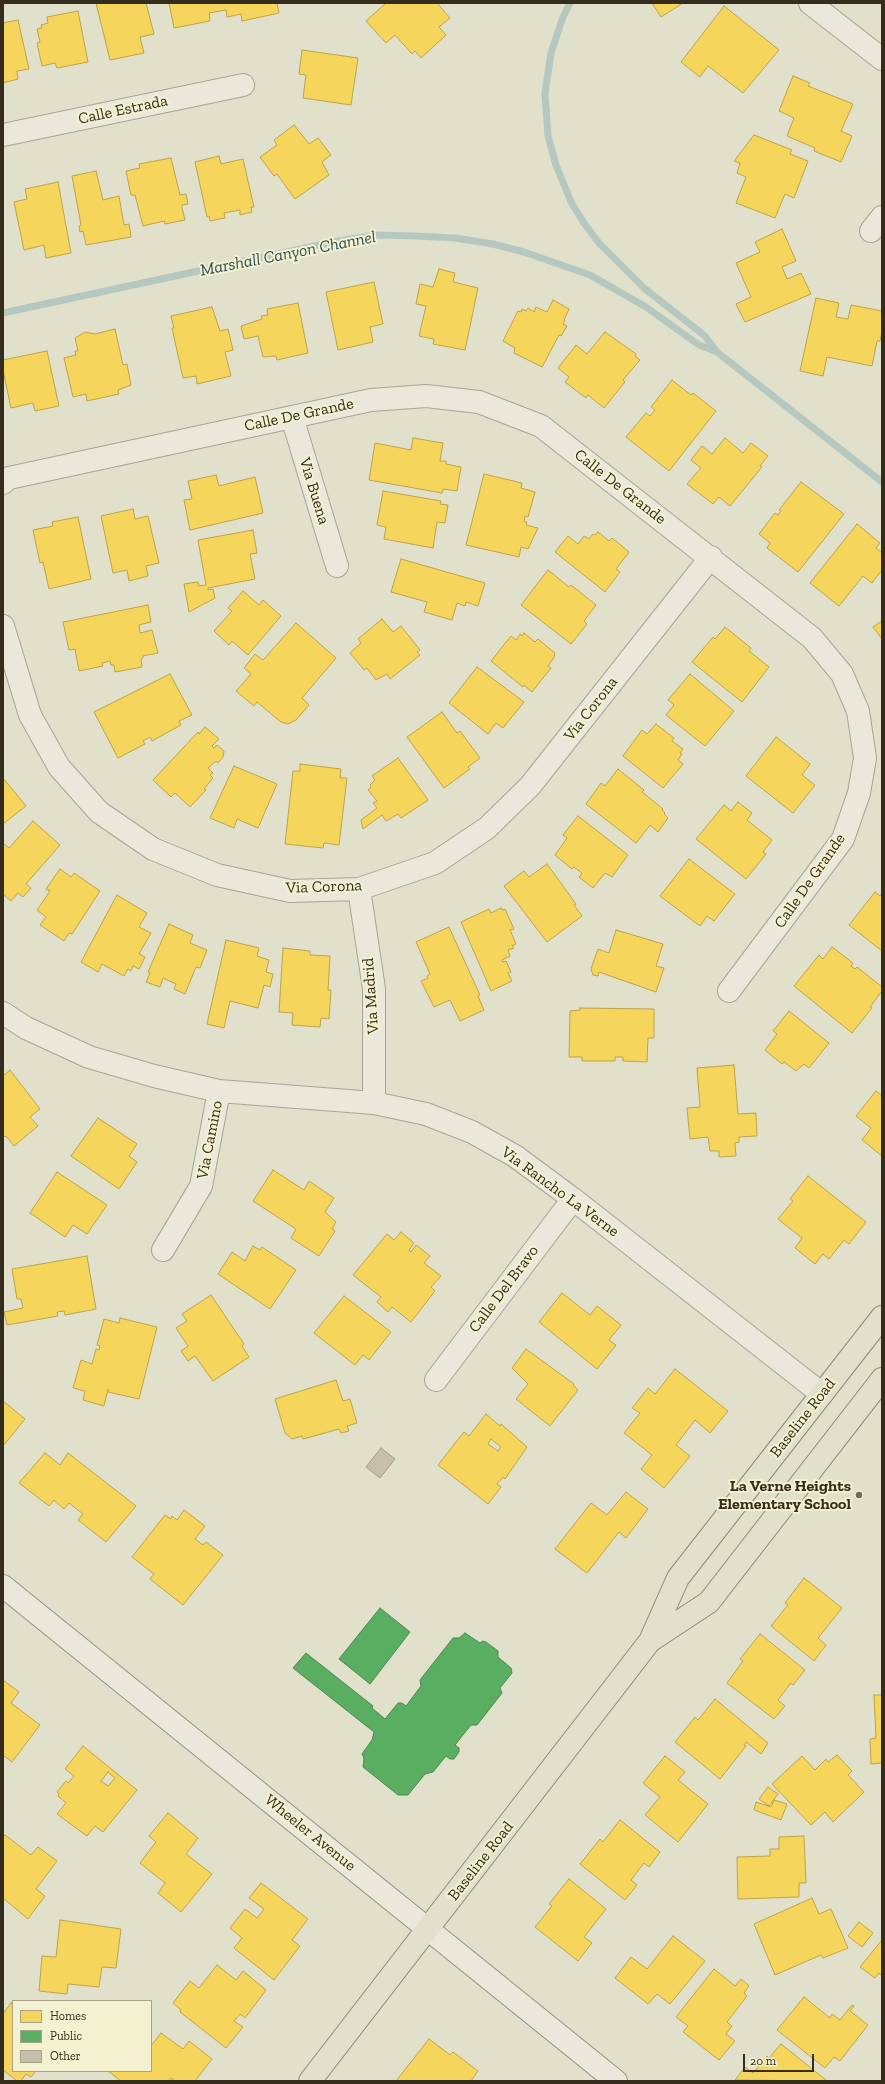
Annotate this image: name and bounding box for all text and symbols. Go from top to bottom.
street label: Calle Estrada [76,91,170,129]
water label: Marshall Canyon Channel [198,227,378,281]
street label: Calle De Grande [243,394,355,436]
street label: Calle De Grande [570,445,670,529]
street label: Via Buena [295,455,333,527]
street label: Via Corona [560,673,622,745]
street label: Calle De Grande [770,830,850,932]
street label: Via Corona [286,876,362,898]
street label: Via Madrid [359,957,383,1035]
street label: Via Camino [193,1099,227,1181]
street label: Via Rancho La Verne [497,1143,623,1241]
street label: Calle Del Bravo [465,1242,543,1336]
street label: Baseline Road [766,1375,840,1461]
place label: La Verne Heights Elementary School [718,1476,851,1514]
marker: La Verne Heights Elementary School [854,1490,864,1500]
street label: Wheeler Avenue [261,1790,359,1876]
street label: Baseline Road [444,1818,518,1904]
legend [12,2000,152,2072]
text: Homes [50,2009,86,2023]
text: Public [50,2029,82,2043]
scale bar [745,2046,816,2072]
text: Other [50,2049,81,2063]
text: 20 m [750,2054,776,2068]

